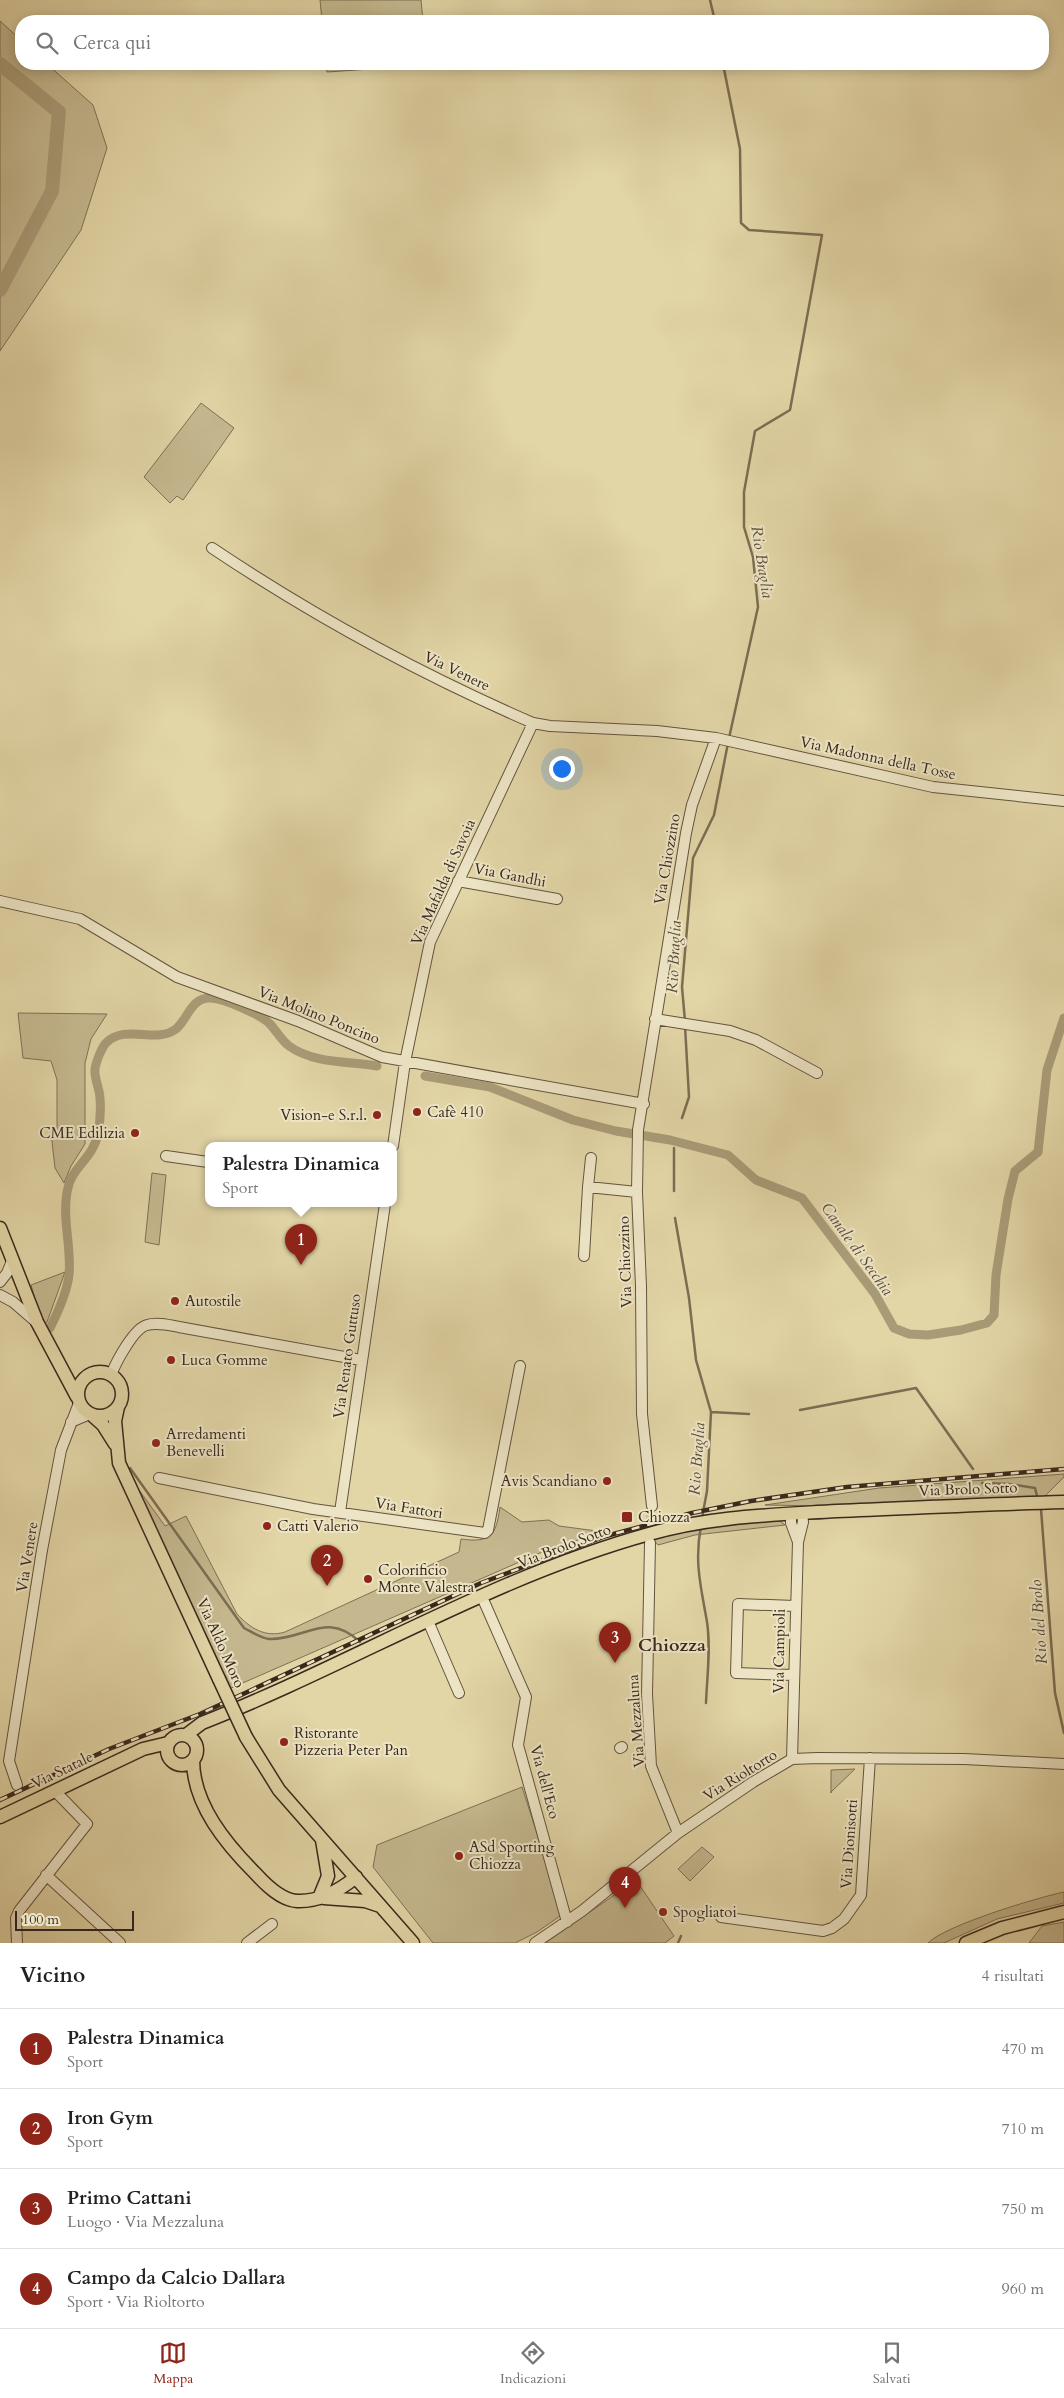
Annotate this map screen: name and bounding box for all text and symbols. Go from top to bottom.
search box [15,15,1049,70]
icon: search [33,29,61,57]
text: Cerca qui [73,30,151,56]
water label: Rio Braglia [745,524,779,600]
street label: Via Venere [421,646,494,696]
street label: Via Madonna della Tosse [798,732,958,784]
your location [549,756,575,782]
street label: Via Chiozzino [649,812,685,906]
street label: Via Mafalda di Savoia [406,815,480,948]
street label: Via Gandhi [472,858,548,892]
water label: Rio Braglia [661,920,687,994]
street label: Via Molino Poncino [255,981,383,1049]
place label: Cafè 410 [427,1102,484,1122]
place label: Vision-e S.r.l. [280,1105,367,1125]
marker: Cafè 410 [411,1106,423,1118]
marker: Vision-e S.r.l. [371,1109,383,1121]
place label: CME Edilizia [39,1123,126,1143]
marker: CME Edilizia [129,1127,141,1139]
popup [205,1142,397,1207]
text: Palestra Dinamica [222,1151,380,1177]
text: Sport [222,1177,258,1199]
water label: Canale di Secchia [816,1198,898,1300]
street label: Via Chiozzino [613,1216,637,1308]
pin: 1 [285,1224,317,1265]
place label: Autostile [185,1291,242,1311]
street label: Via Renato Guttuso [328,1292,366,1420]
marker: Autostile [169,1295,181,1307]
place label: Luca Gomme [181,1350,268,1370]
marker: Luca Gomme [165,1354,177,1366]
water label: Rio Braglia [683,1422,711,1496]
place label: Arredamenti Benevelli [166,1424,246,1461]
marker: Arredamenti Benevelli [150,1437,162,1449]
place label: Avis Scandiano [501,1471,597,1491]
marker: Avis Scandiano [601,1475,613,1487]
street label: Via Brolo Sotto [918,1477,1018,1501]
street label: Via Fattori [374,1493,444,1523]
place label: Chiozza [638,1507,690,1527]
marker: Chiozza [620,1510,634,1524]
place label: Catti Valerio [277,1516,359,1536]
street label: Via Brolo Sotto [514,1519,614,1573]
street label: Via Venere [12,1520,42,1594]
marker: Catti Valerio [261,1520,273,1532]
pin: 2 [311,1545,343,1586]
place label: Colorificio Monte Valestra [378,1560,475,1597]
marker: Colorificio Monte Valestra [362,1573,374,1585]
water label: Rio del Brolo [1025,1578,1053,1665]
street label: Via Aldo Moro [192,1595,250,1691]
street label: Via Campioli [768,1608,790,1694]
pin: 3 [599,1622,631,1663]
district label: Chiozza [638,1633,706,1658]
street label: Via Mezzaluna [623,1673,649,1768]
place label: Ristorante Pizzeria Peter Pan [294,1723,409,1760]
marker: Ristorante Pizzeria Peter Pan [278,1736,290,1748]
street label: Via dell'Eco [526,1743,564,1821]
street label: Via Rioltorto [699,1744,781,1806]
street label: Via Statale [28,1746,96,1794]
street label: Via Dionisotti [836,1798,862,1890]
place label: ASd Sporting Chiozza [469,1837,555,1874]
marker: ASd Sporting Chiozza [453,1850,465,1862]
pin: 4 [609,1867,641,1908]
place label: Spogliatoi [673,1902,737,1922]
marker: Spogliatoi [657,1906,669,1918]
scale bar [15,1908,134,1931]
text: 100 m [22,1910,59,1929]
text: Vicino [20,1961,85,1990]
text: 4 risultati [981,1965,1044,1987]
text: Palestra Dinamica [67,2025,225,2051]
text: 1 [32,2038,40,2060]
text: 470 m [1002,2038,1044,2060]
text: Sport [67,2051,103,2073]
text: Iron Gym [67,2105,153,2131]
text: 2 [32,2118,40,2140]
text: 710 m [1002,2118,1044,2140]
text: Sport [67,2131,103,2153]
text: Primo Cattani [67,2185,192,2211]
text: 3 [32,2198,40,2220]
text: 750 m [1002,2198,1044,2220]
text: Luogo · Via Mezzaluna [67,2211,224,2233]
text: Campo da Calcio Dallara [67,2265,285,2291]
text: 4 [32,2278,40,2300]
text: 960 m [1002,2278,1044,2300]
text: Sport · Via Rioltorto [67,2291,205,2313]
tab: Mappa [153,2339,193,2388]
tab: Indicazioni [500,2339,566,2388]
tab: Salvati [873,2339,911,2388]

